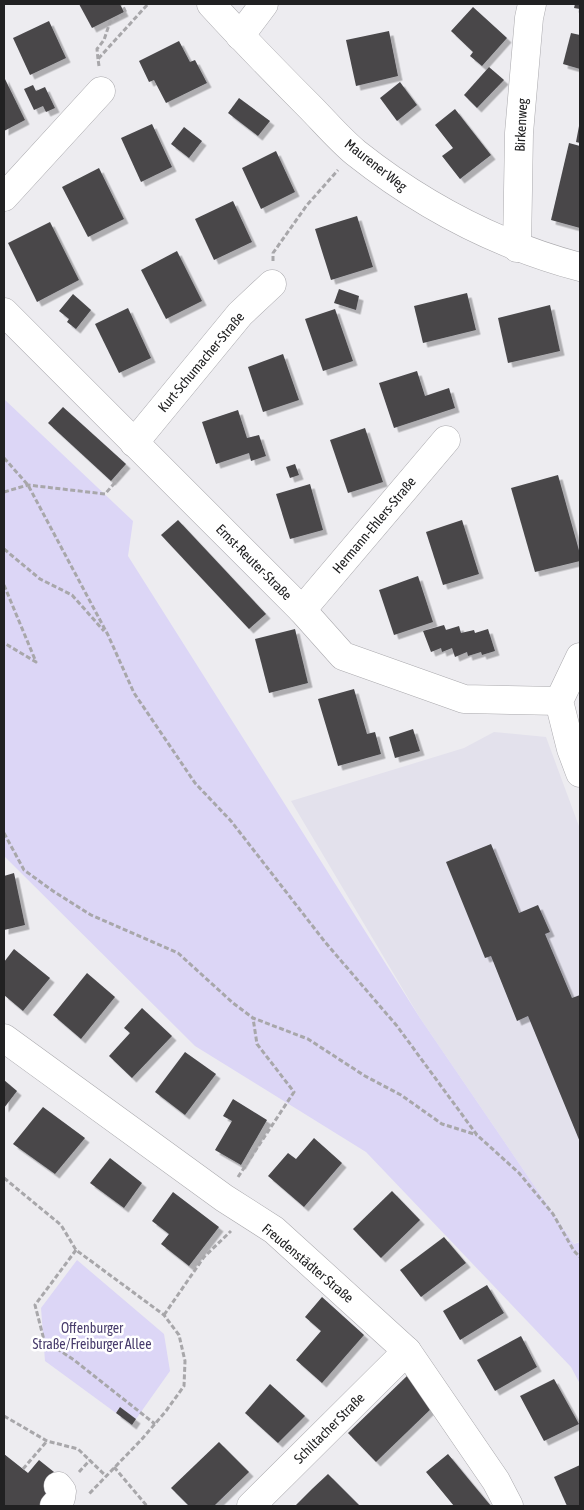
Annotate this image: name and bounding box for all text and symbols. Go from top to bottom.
street label: Birkenweg [512,98,530,152]
street label: Maurener Weg [342,136,410,194]
street label: Kurt-Schumacher-Straße [155,309,247,415]
street label: Hermann-Ehlers-Straße [329,474,419,576]
street label: Ernst-Reuter-Straße [213,521,295,603]
street label: Freudenstädter Straße [259,1220,357,1306]
park label: Offenburger Straße/Freiburger Allee [32,1320,152,1352]
street label: Schiltacher Straße [290,1389,368,1467]

